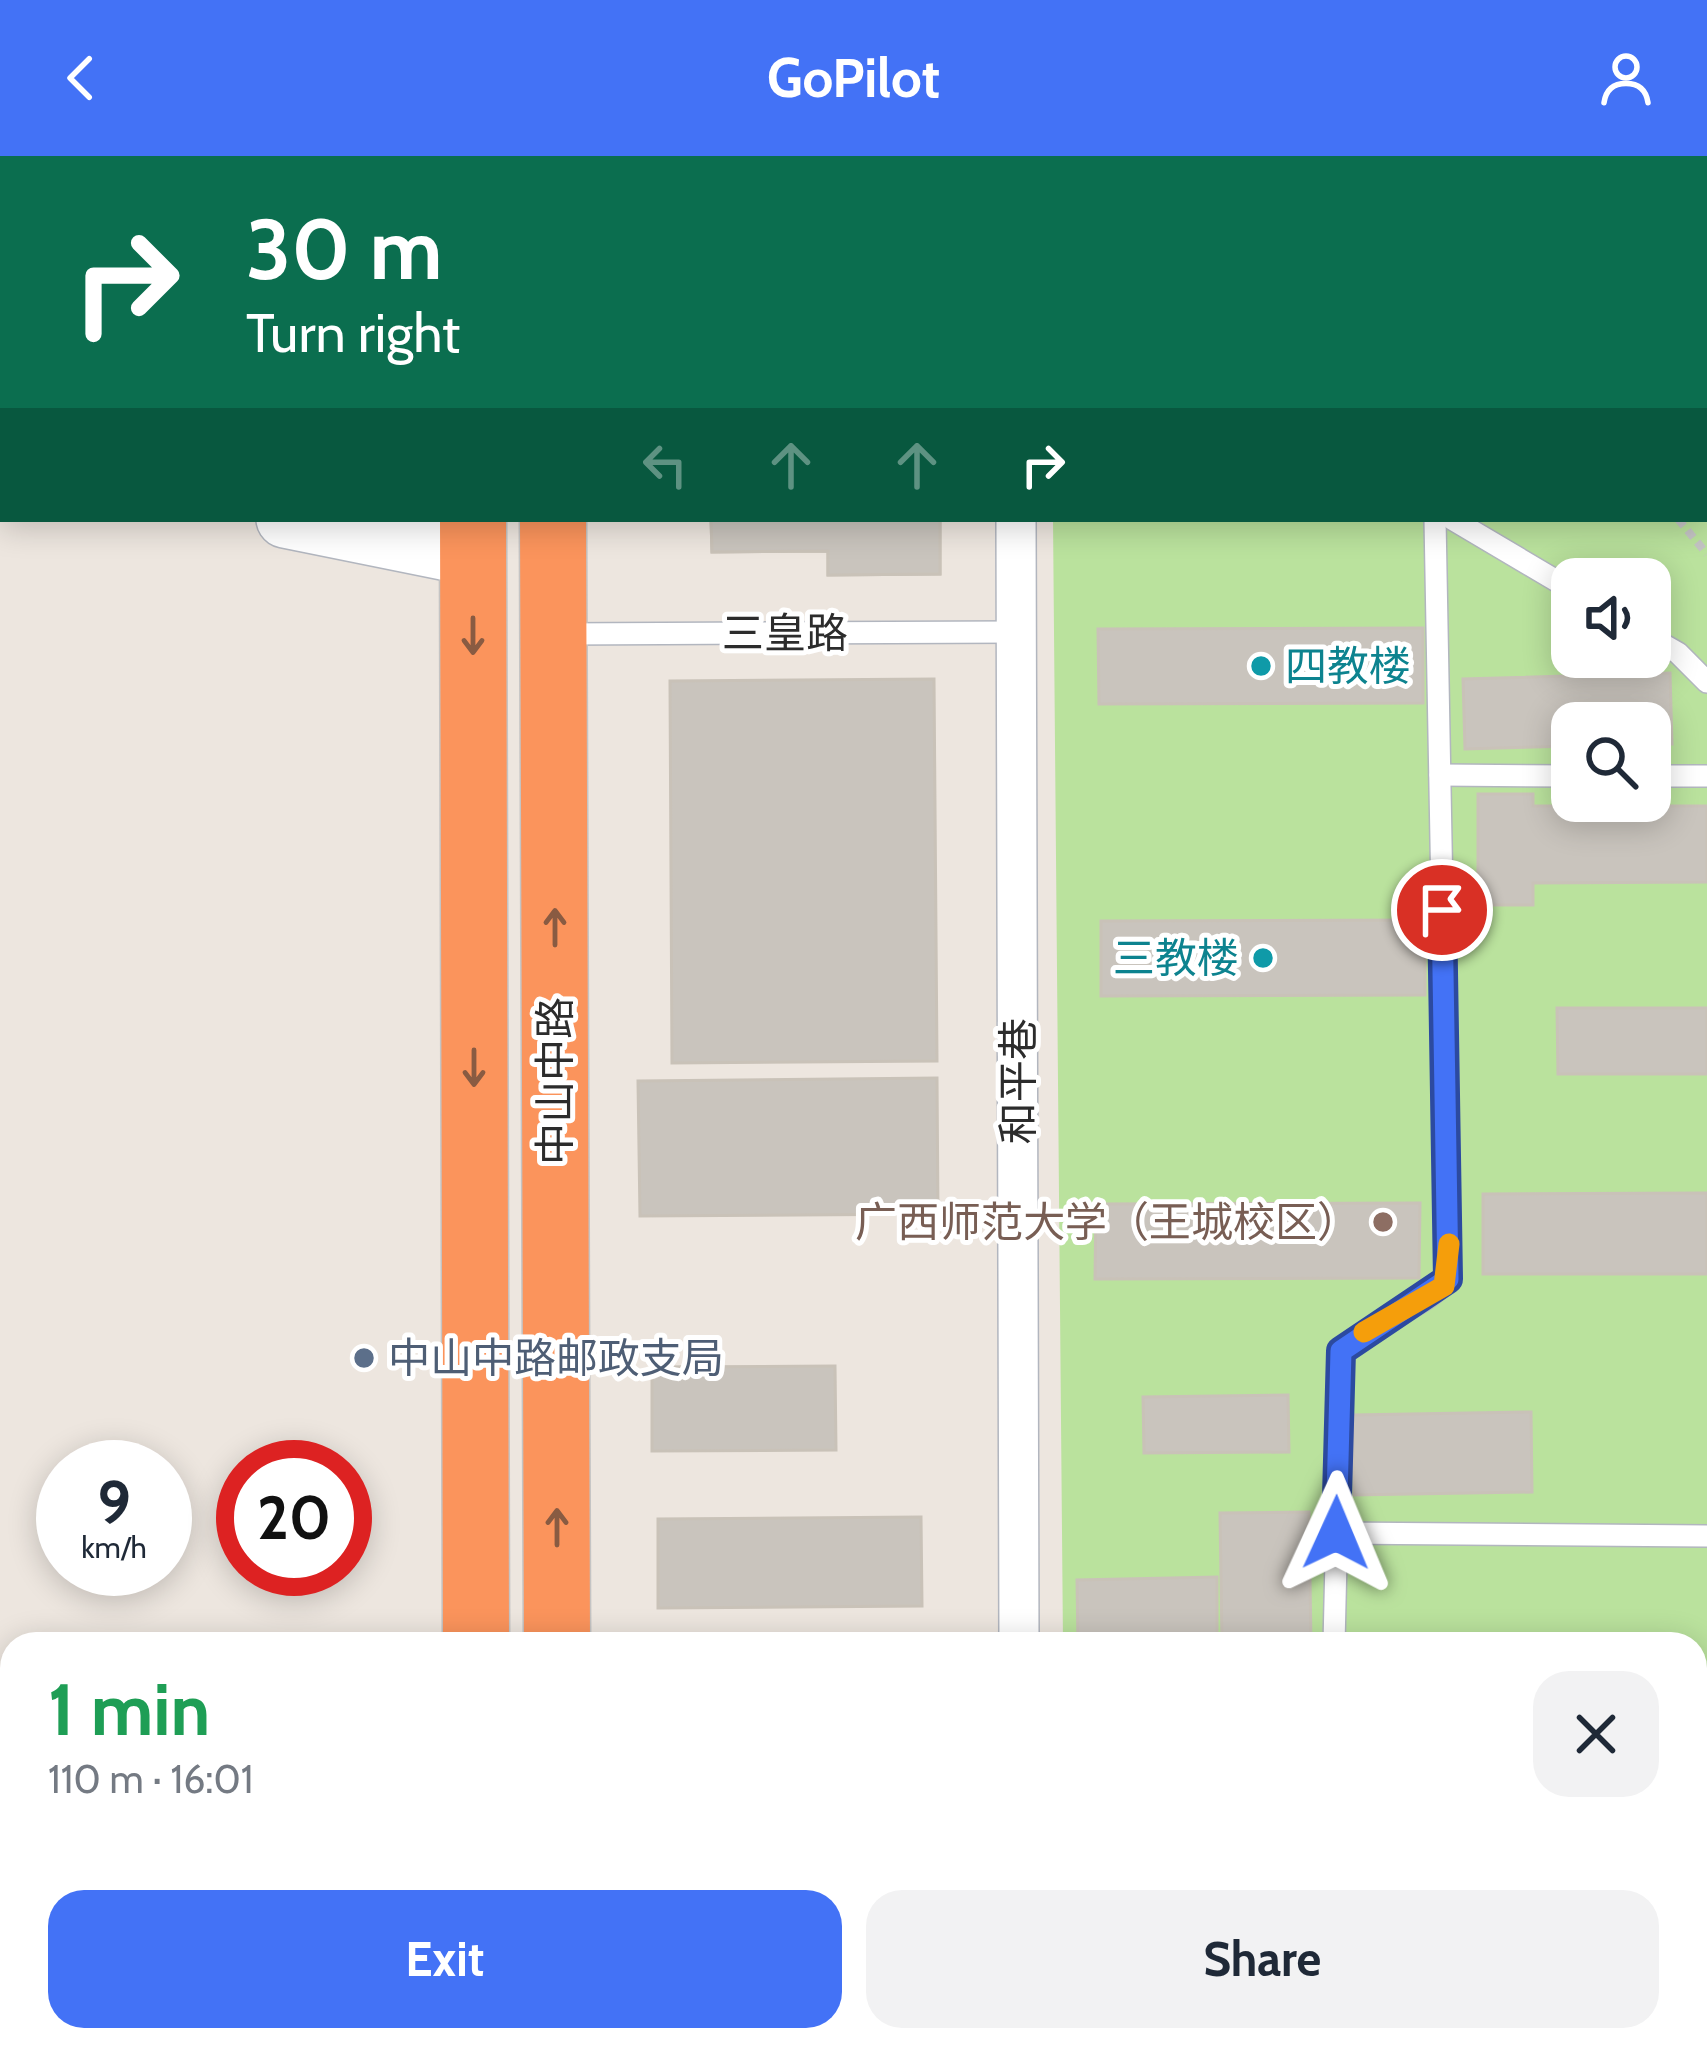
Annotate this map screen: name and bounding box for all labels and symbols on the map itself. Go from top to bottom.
street label: 三皇路 [722,607,848,659]
one-way arrow [462,616,484,655]
place label: 四教楼 [1285,640,1411,692]
marker: 四教楼 [1248,653,1274,679]
pin [1391,859,1493,961]
one-way arrow [544,908,566,947]
place label: 三教楼 [1113,932,1239,984]
marker: 三教楼 [1250,945,1276,971]
street label: 中山中路 [529,997,581,1165]
street label: 和平巷 [992,1018,1044,1144]
one-way arrow [463,1048,485,1087]
place label: 广西师范大学（王城校区） [855,1196,1359,1248]
marker: 广西师范大学（王城校区） [1370,1209,1396,1235]
place label: 中山中路邮政支局 [388,1332,724,1384]
marker: 中山中路邮政支局 [351,1345,377,1371]
speed limit sign: 20 [216,1440,372,1596]
position arrow [1273,1470,1399,1596]
one-way arrow [545,1508,568,1547]

